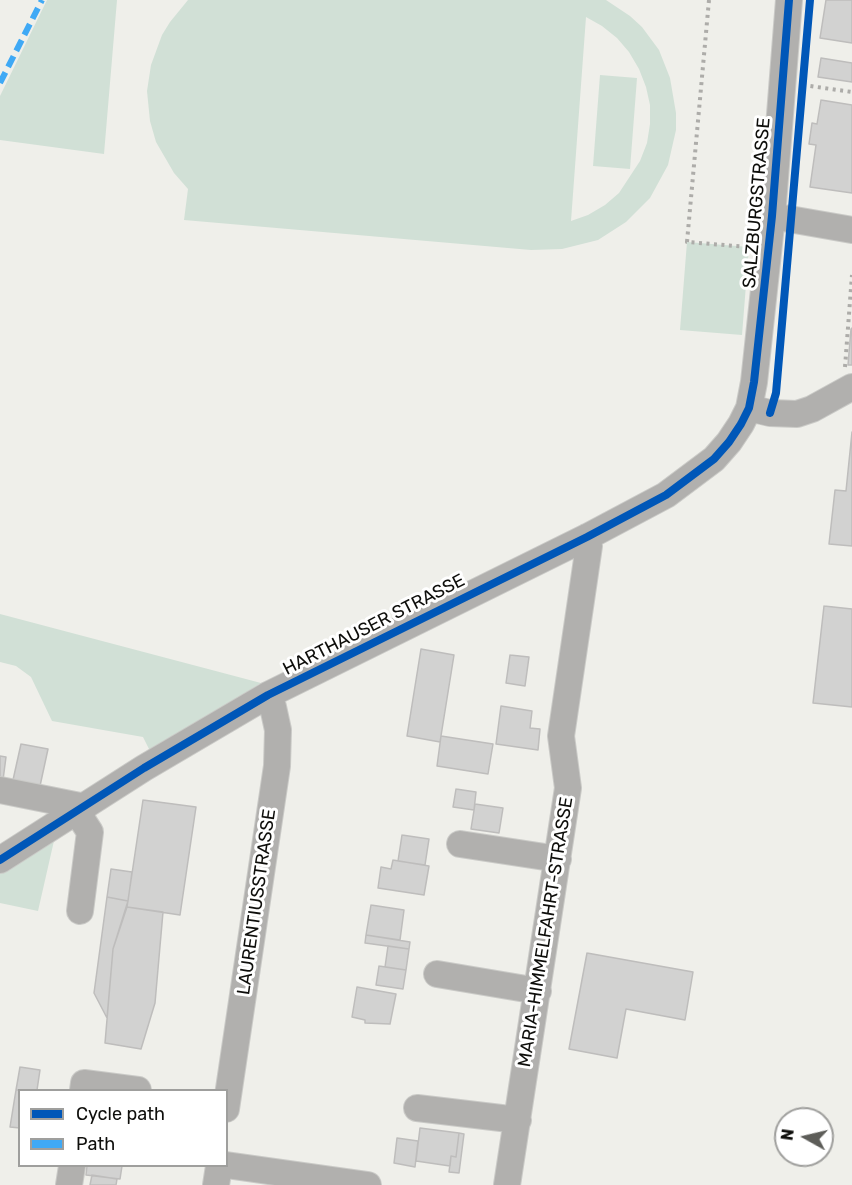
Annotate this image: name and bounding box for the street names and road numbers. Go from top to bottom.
street label: SALZBURGSTRASSE [739,117,775,289]
street label: HARTHAUSER STRASSE [280,570,468,680]
street label: MARIA-HIMMELFAHRT-STRASSE [514,795,578,1069]
street label: LAURENTIUSSTRASSE [233,808,281,996]

